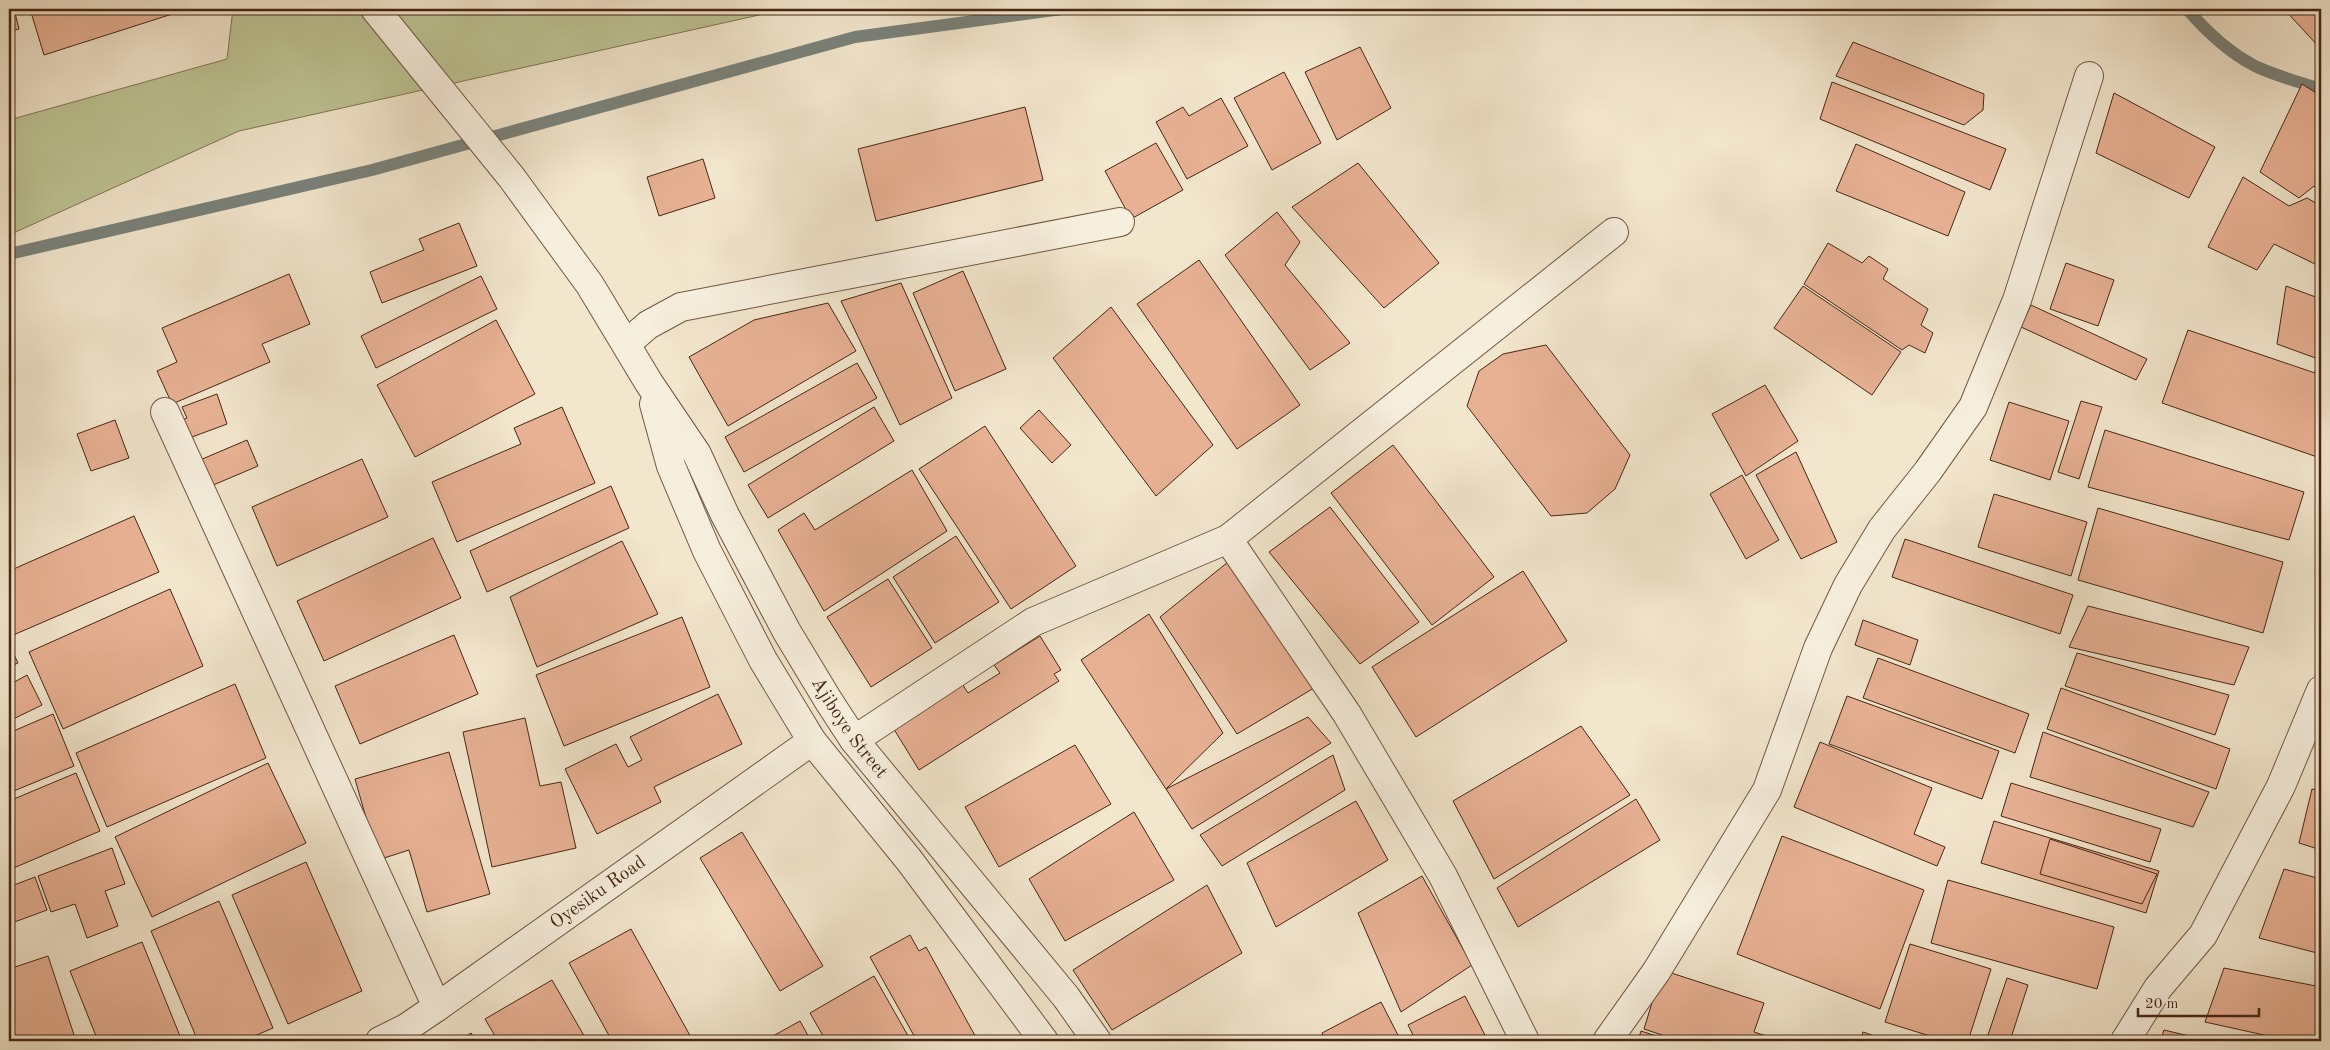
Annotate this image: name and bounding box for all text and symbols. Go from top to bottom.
street label: Ajiboye Street [807,674,891,782]
street label: Oyesiku Road [547,852,649,933]
scale bar [2138,985,2259,1017]
text: 20 m [2145,997,2179,1012]

